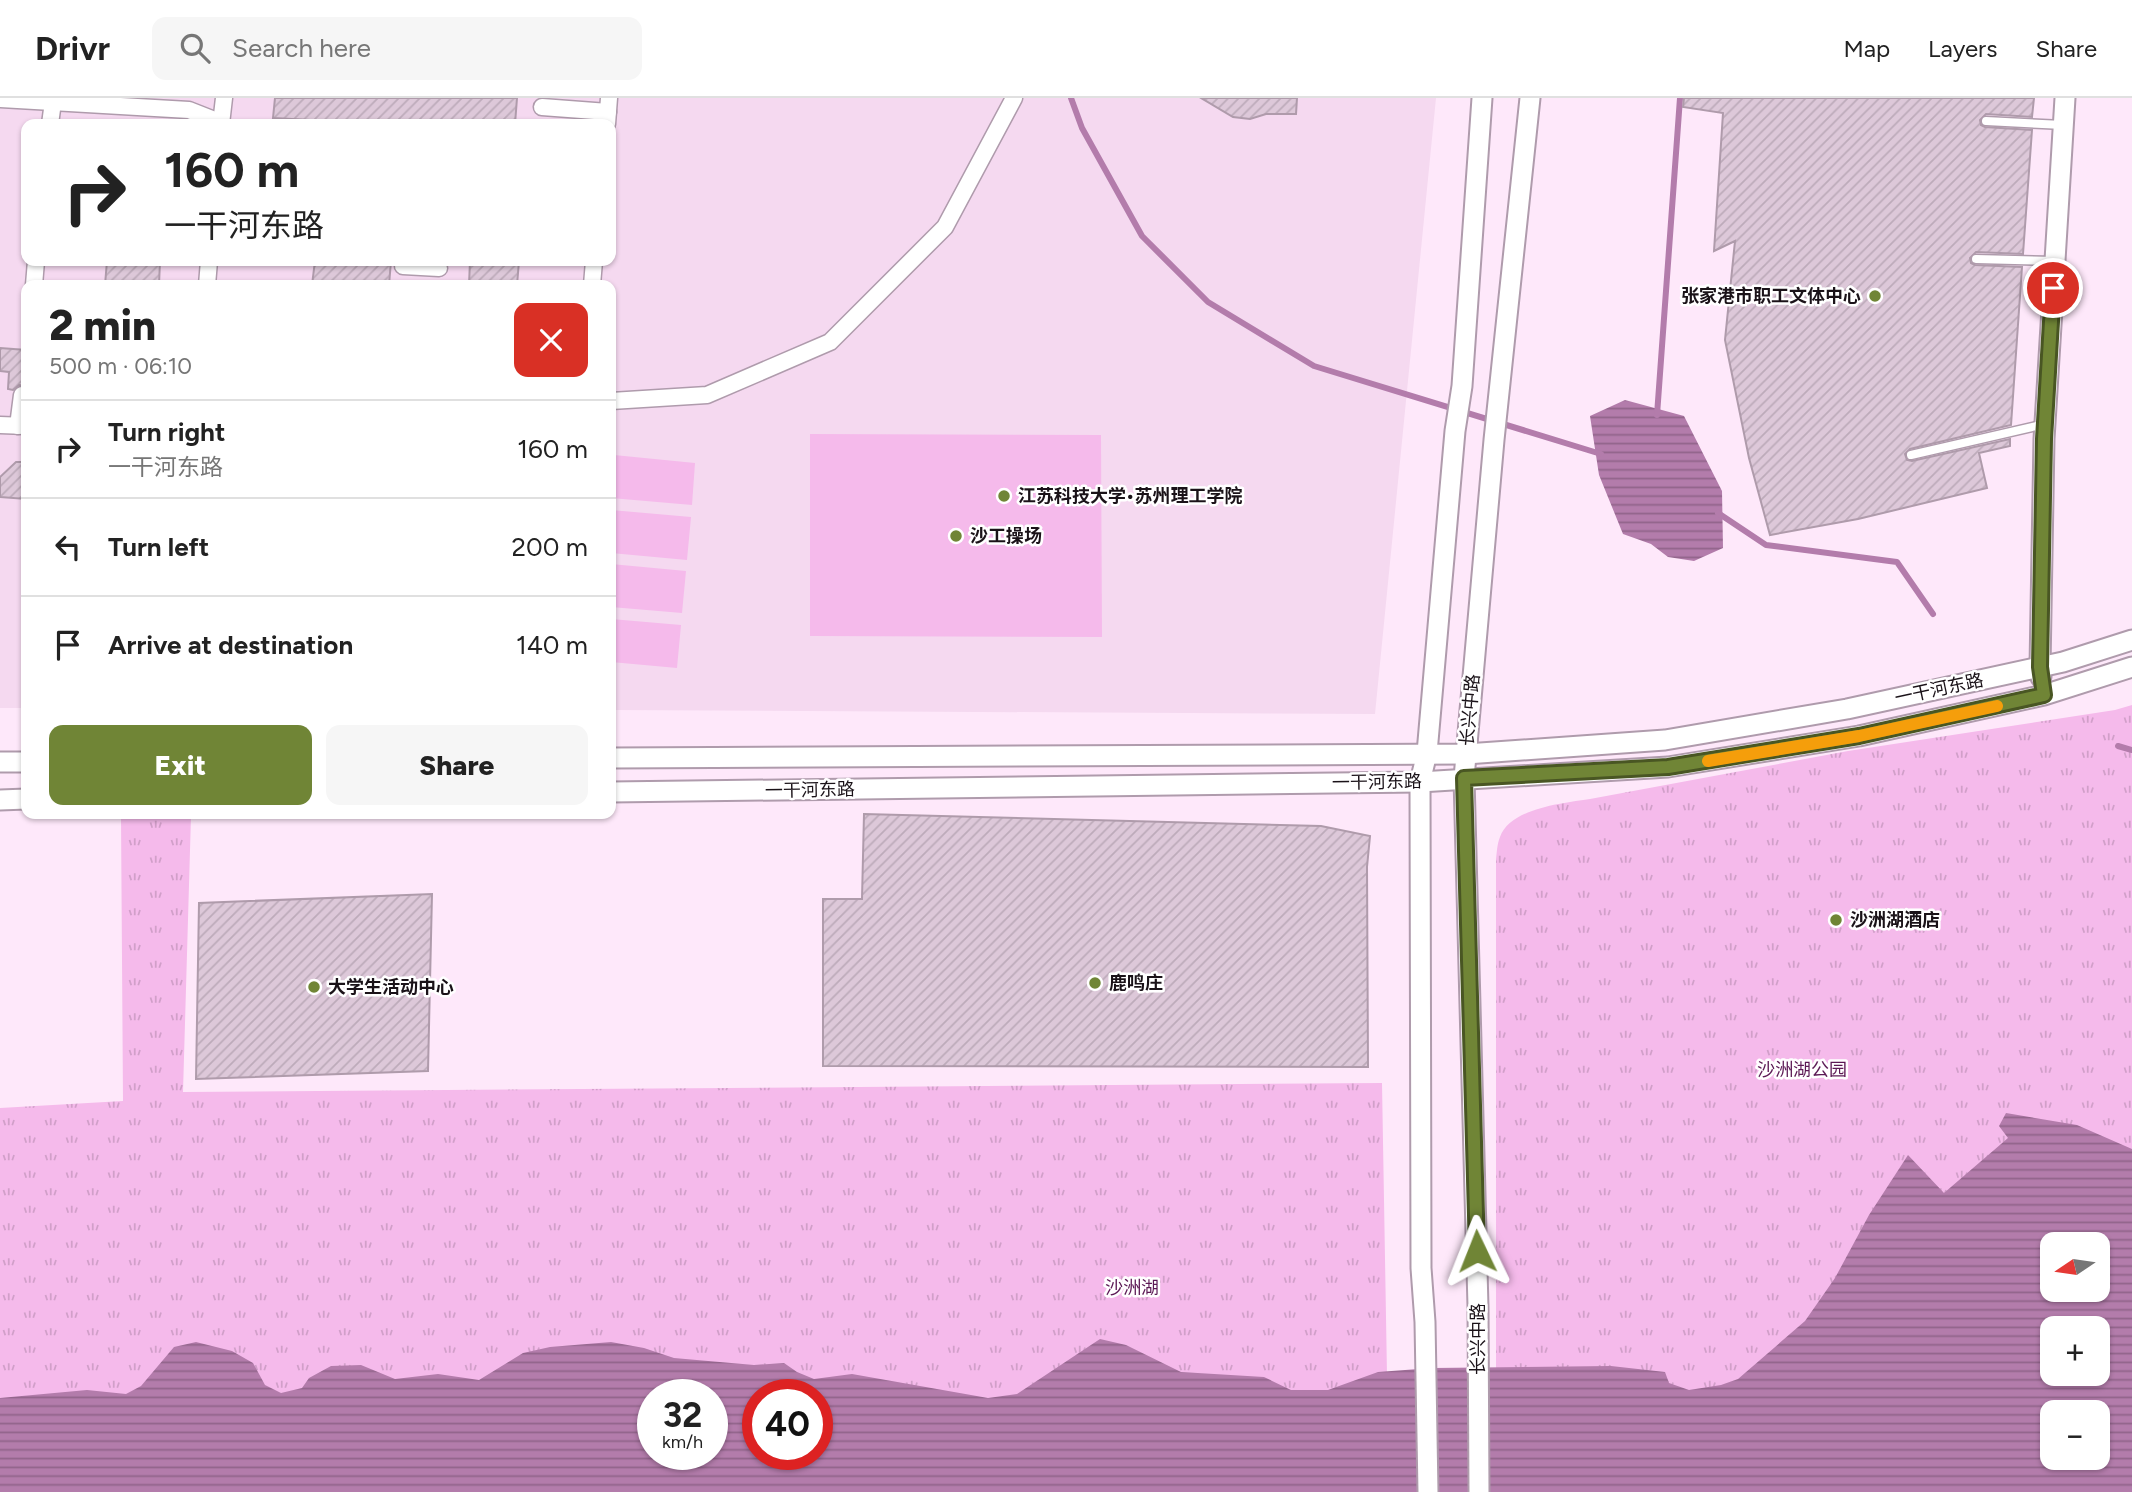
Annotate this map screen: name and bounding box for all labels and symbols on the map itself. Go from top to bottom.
pin [2023,258,2083,318]
place label: 张家港市职工文体中心 [1681,285,1861,307]
marker: 张家港市职工文体中心 [1867,288,1883,304]
place label: 江苏科技大学•苏州理工学院 [1018,485,1242,507]
marker: 江苏科技大学•苏州理工学院 [996,488,1012,504]
place label: 沙工操场 [970,525,1042,547]
marker: 沙工操场 [948,528,964,544]
street label: 一干河东路 [1893,669,1985,709]
street label: 长兴中路 [1456,673,1484,747]
street label: 一干河东路 [1332,770,1422,794]
street label: 一干河东路 [765,778,855,802]
place label: 沙洲湖酒店 [1850,909,1940,931]
marker: 沙洲湖酒店 [1828,912,1844,928]
place label: 鹿鸣庄 [1109,972,1163,994]
marker: 鹿鸣庄 [1087,975,1103,991]
place label: 大学生活动中心 [328,976,454,998]
marker: 大学生活动中心 [306,979,322,995]
park label: 沙洲湖公园 [1757,1059,1847,1081]
position arrow [1440,1214,1514,1288]
north arrow [2040,1232,2110,1302]
park label: 沙洲湖 [1105,1277,1159,1299]
street label: 长兴中路 [1467,1303,1489,1375]
speed limit sign: 40 [742,1379,833,1470]

